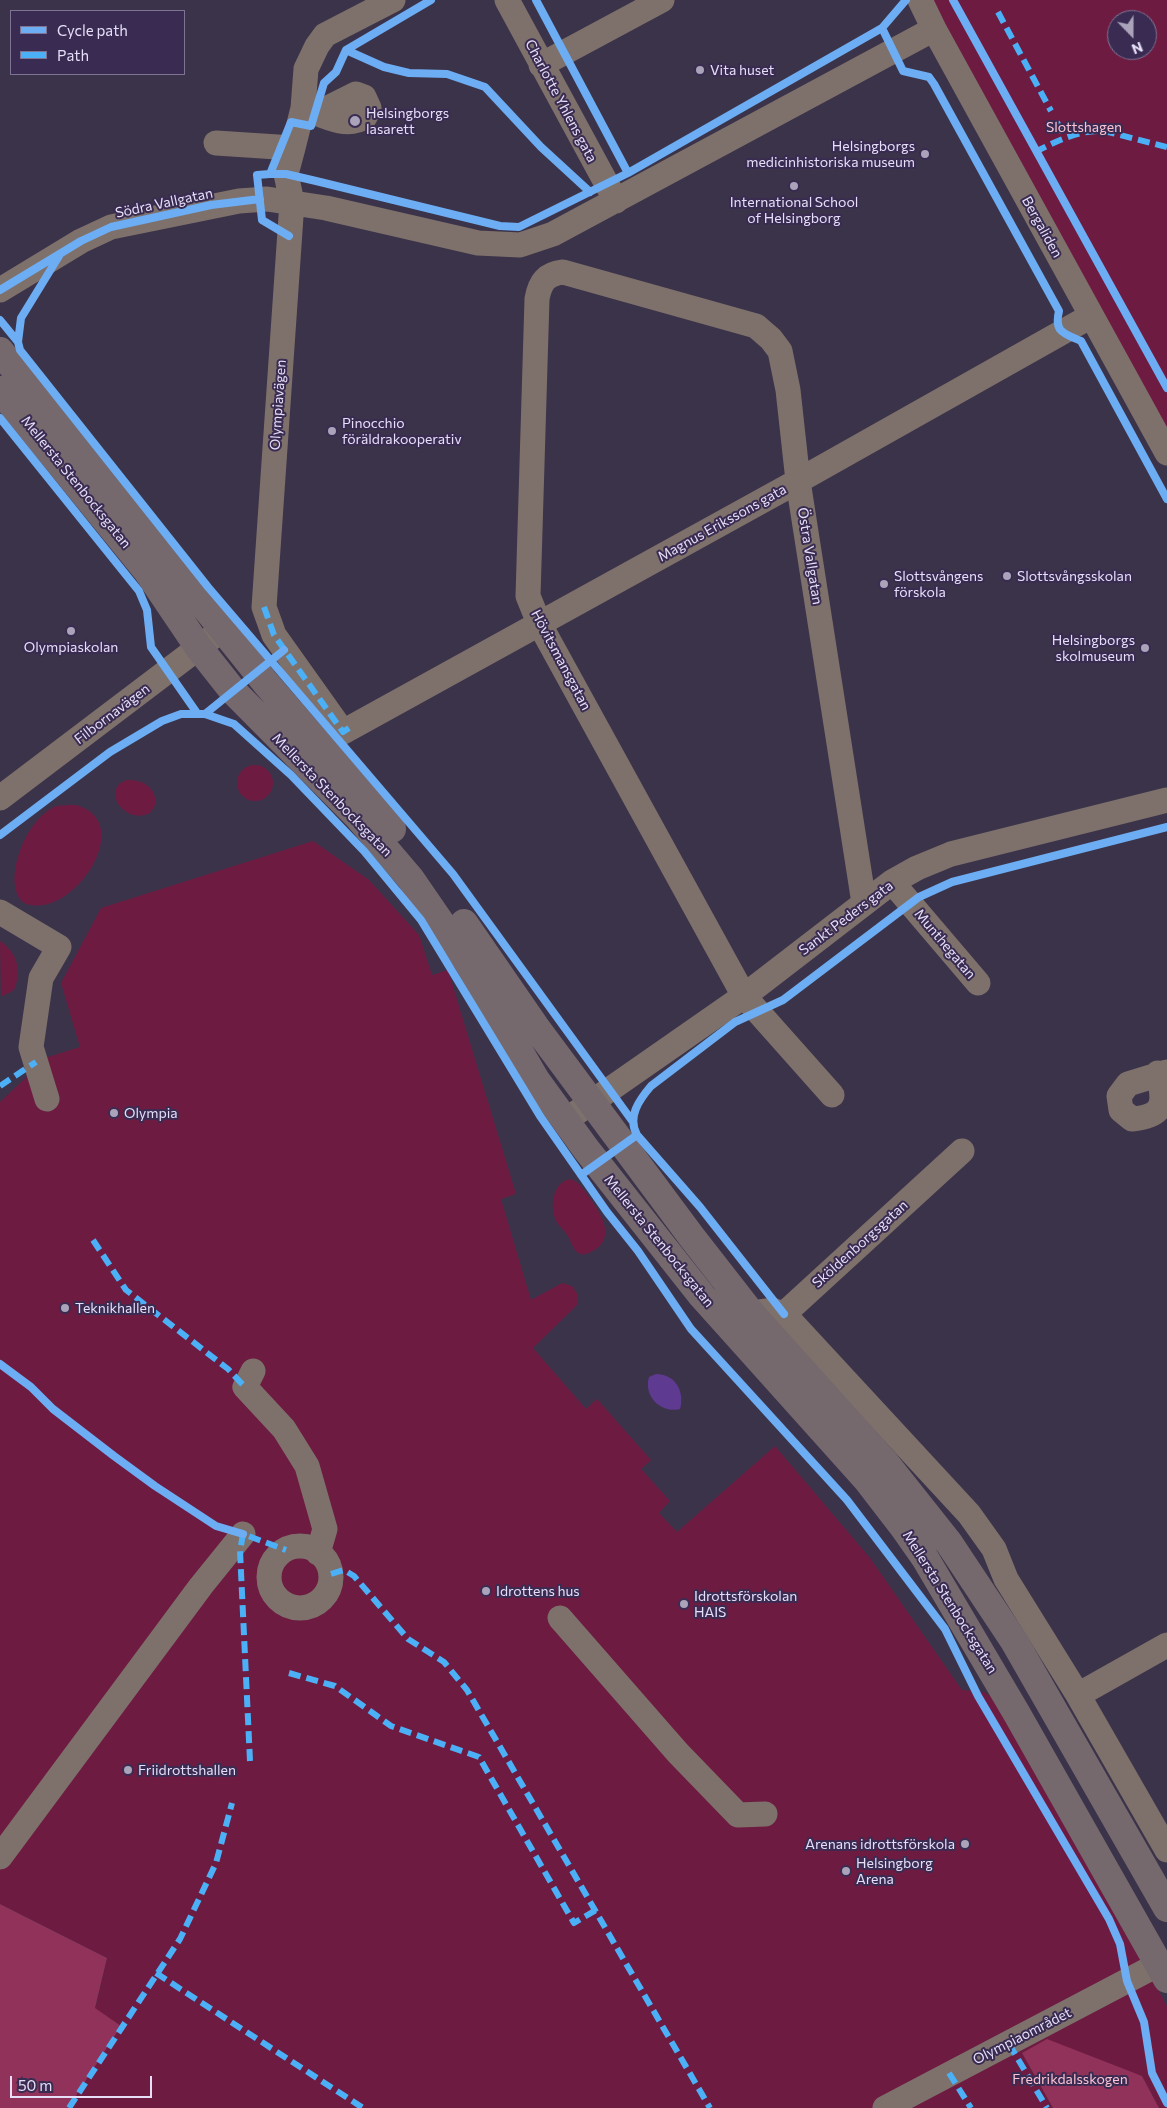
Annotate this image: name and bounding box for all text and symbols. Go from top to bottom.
legend [10,10,185,75]
north arrow [1107,10,1157,60]
text: Cycle path [57,21,128,39]
street label: Charlotte Yhlens gata [521,37,601,165]
text: N [1129,39,1145,58]
text: Path [57,46,89,64]
place label: Vita huset [710,62,774,78]
marker: Vita huset [694,64,706,76]
place label: Helsingborgs lasarett [366,105,449,138]
marker: Helsingborgs lasarett [348,114,362,128]
park label: Slottshagen [1046,119,1122,135]
place label: Helsingborgs medicinhistoriska museum [746,138,915,170]
marker: Helsingborgs medicinhistoriska museum [919,148,931,160]
marker: International School of Helsingborg [788,180,800,192]
street label: Södra Vallgatan [114,184,214,222]
street label: Bergaliden [1018,193,1066,261]
place label: International School of Helsingborg [730,194,858,226]
street label: Olympiavägen [266,359,290,451]
street label: Mellersta Stenbocksgatan [17,413,135,551]
place label: Pinocchio föräldrakooperativ [342,415,462,448]
marker: Pinocchio föräldrakooperativ [326,425,338,437]
street label: Magnus Erikssons gata [655,481,789,565]
street label: Östra Vallgatan [794,506,826,606]
place label: Slottsvångens förskola [894,568,983,600]
place label: Slottsvångsskolan [1017,568,1132,584]
marker: Slottsvångsskolan [1001,570,1013,582]
marker: Slottsvångens förskola [878,578,890,590]
street label: Hövitsmansgatan [527,607,595,713]
marker: Olympiaskolan [65,625,77,637]
place label: Helsingborgs skolmuseum [1052,632,1135,664]
place label: Olympiaskolan [24,639,118,655]
marker: Helsingborgs skolmuseum [1139,642,1151,654]
street label: Filbornavägen [71,680,153,748]
street label: Mellersta Stenbocksgatan [269,730,395,860]
street label: Sankt Peders gata [796,877,896,959]
street label: Munthegatan [911,906,979,982]
place label: Olympia [124,1105,178,1121]
marker: Olympia [108,1107,120,1119]
street label: Mellersta Stenbocksgatan [600,1172,718,1310]
street label: Sköldenborgsgatan [809,1197,911,1291]
place label: Teknikhallen [75,1300,155,1316]
marker: Teknikhallen [59,1302,71,1314]
street label: Mellersta Stenbocksgatan [899,1527,1001,1677]
place label: Idrottens hus [496,1583,580,1599]
marker: Idrottens hus [480,1585,492,1597]
place label: Idrottsförskolan HAIS [694,1588,797,1620]
marker: Idrottsförskolan HAIS [678,1598,690,1610]
place label: Friidrottshallen [138,1762,236,1778]
marker: Friidrottshallen [122,1764,134,1776]
place label: Arenans idrottsförskola [805,1836,955,1852]
marker: Arenans idrottsförskola [959,1838,971,1850]
place label: Helsingborg Arena [856,1855,933,1888]
marker: Helsingborg Arena [840,1865,852,1877]
street label: Olympiaområdet [970,2004,1074,2068]
scale bar [12,2066,155,2098]
park label: Fredrikdalsskogen [1012,2071,1128,2087]
text: 50 m [18,2076,52,2094]

